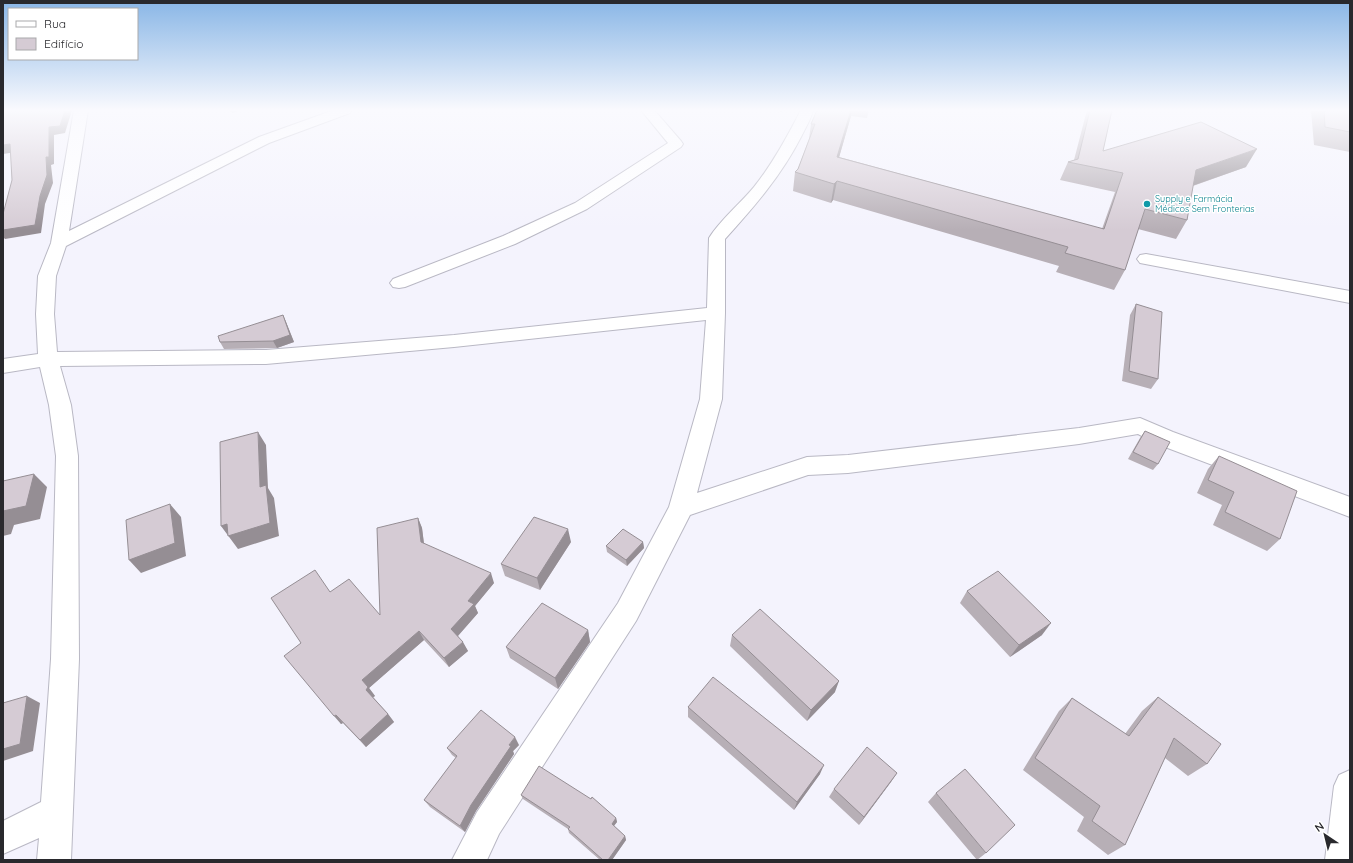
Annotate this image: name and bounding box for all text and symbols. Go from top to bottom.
legend [8,8,138,60]
text: Rua [44,16,66,31]
text: Edifício [44,36,84,51]
place label: Supply e Farmácia Médicos Sem Fronterias [1155,193,1255,214]
marker: Supply e Farmácia Médicos Sem Fronterias [1142,199,1152,209]
north arrow [1305,815,1345,855]
text: N [1312,819,1327,835]

